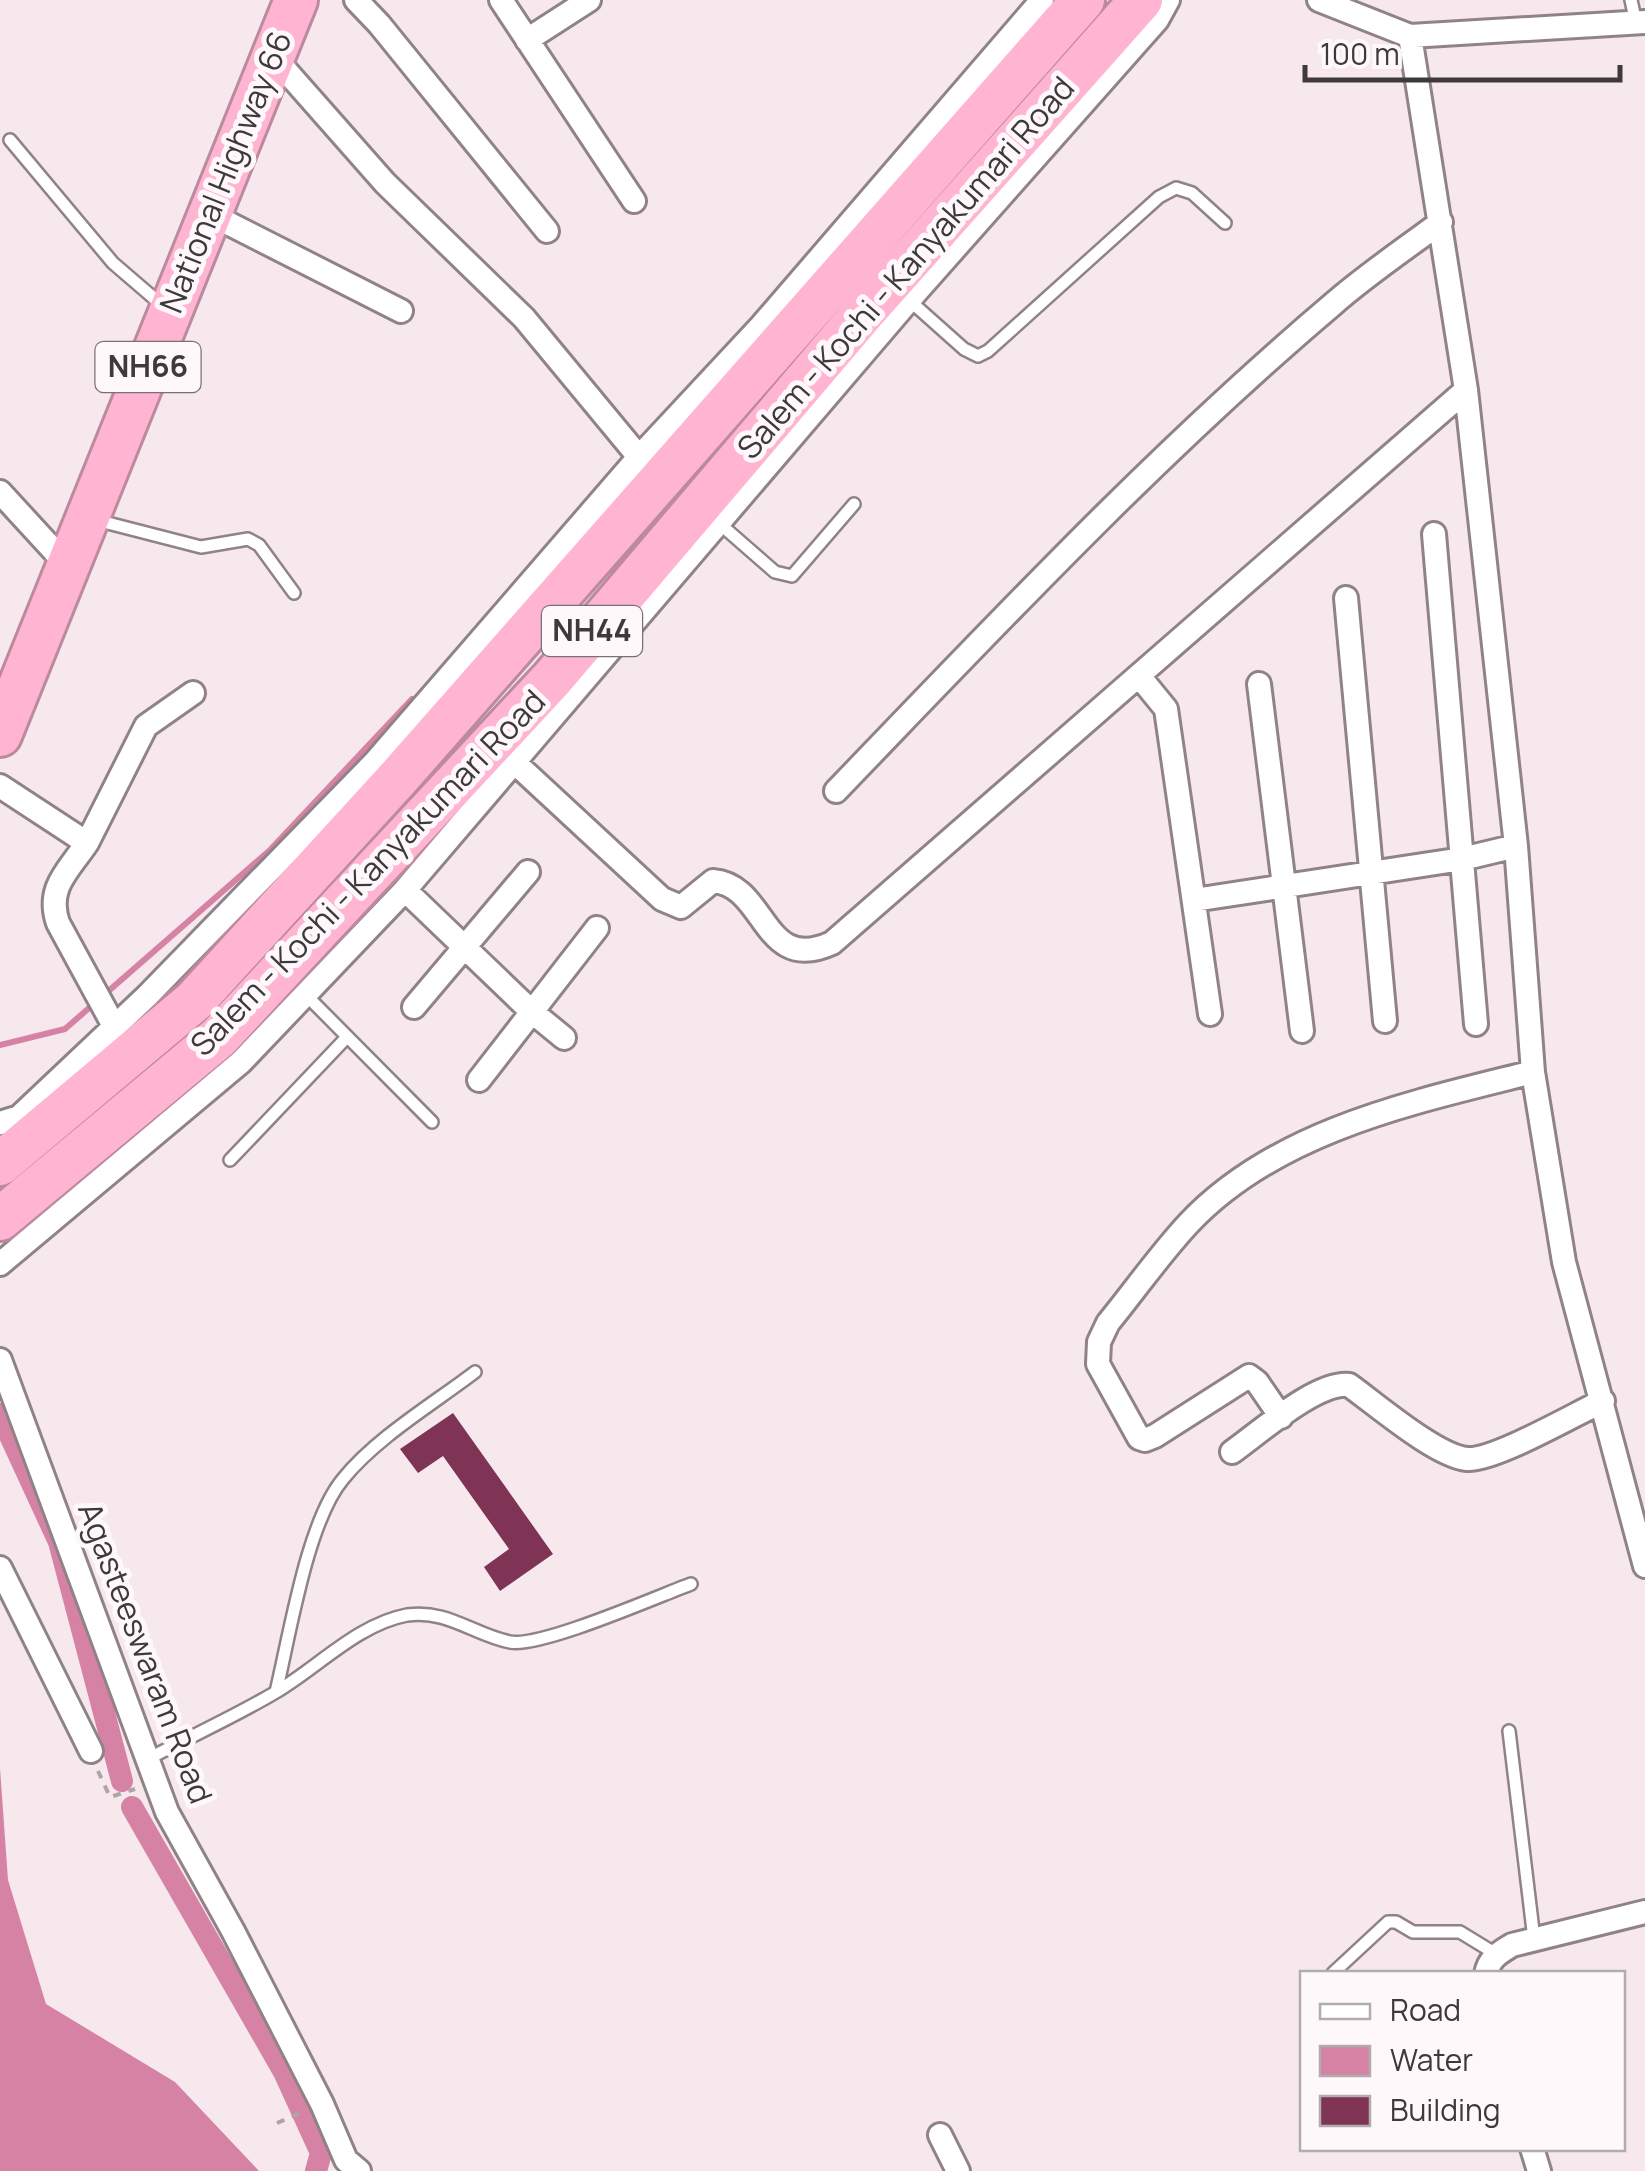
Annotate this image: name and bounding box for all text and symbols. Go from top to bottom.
scale bar [1305,20,1620,82]
street label: National Highway 66 [148,24,302,319]
text: 100 m [1320,33,1400,74]
street label: Salem - Kochi - Kanyakumari Road [727,67,1084,468]
road number: NH66 [96,342,200,392]
road number: NH44 [542,606,642,656]
street label: Salem - Kochi - Kanyakumari Road [180,679,555,1065]
street label: Agasteeswaram Road [68,1496,224,1809]
legend [1300,1971,1625,2151]
text: Road [1390,1989,1461,2030]
text: Water [1390,2039,1473,2080]
text: Building [1390,2089,1501,2130]

